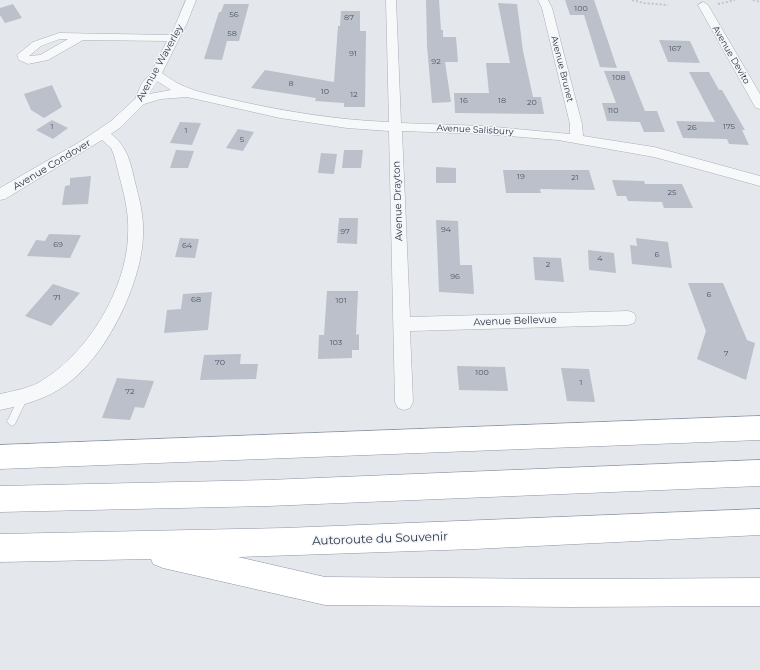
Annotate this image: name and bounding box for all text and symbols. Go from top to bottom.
house number: 100 [574,4,588,14]
house number: 56 [229,10,239,20]
house number: 87 [344,13,354,23]
street label: Avenue Waverley [134,22,186,104]
street label: Avenue Devito [710,24,752,86]
house number: 58 [227,29,237,39]
street label: Avenue Brunet [549,35,575,103]
house number: 167 [669,44,681,54]
house number: 91 [349,49,357,59]
house number: 92 [431,57,441,67]
house number: 108 [612,73,626,83]
house number: 8 [288,79,294,89]
house number: 10 [321,87,329,97]
house number: 12 [350,90,358,100]
house number: 16 [460,96,468,106]
house number: 18 [498,96,506,106]
house number: 20 [527,98,537,108]
house number: 110 [607,106,619,116]
house number: 1 [51,122,53,132]
house number: 175 [723,122,735,132]
street label: Avenue Salisbury [436,123,514,137]
house number: 26 [687,123,697,133]
house number: 1 [185,126,187,136]
house number: 5 [240,135,244,145]
street label: Avenue Condover [11,137,93,193]
street label: Avenue Drayton [391,161,405,241]
house number: 19 [517,172,525,182]
house number: 21 [571,173,579,183]
house number: 25 [667,188,677,198]
house number: 94 [441,225,451,235]
house number: 97 [340,227,350,237]
house number: 69 [53,240,63,250]
house number: 64 [182,241,192,251]
house number: 6 [655,250,659,260]
house number: 4 [597,254,603,264]
house number: 2 [546,260,550,270]
house number: 96 [450,272,460,282]
house number: 6 [707,290,711,300]
house number: 71 [53,293,61,303]
house number: 68 [191,295,201,305]
house number: 101 [335,296,347,306]
street label: Avenue Bellevue [473,314,557,328]
house number: 103 [330,338,342,348]
house number: 7 [724,349,728,359]
house number: 70 [215,358,225,368]
house number: 100 [475,368,489,378]
house number: 1 [580,378,582,388]
house number: 72 [125,387,135,397]
street label: Autoroute du Souvenir [312,529,448,549]

